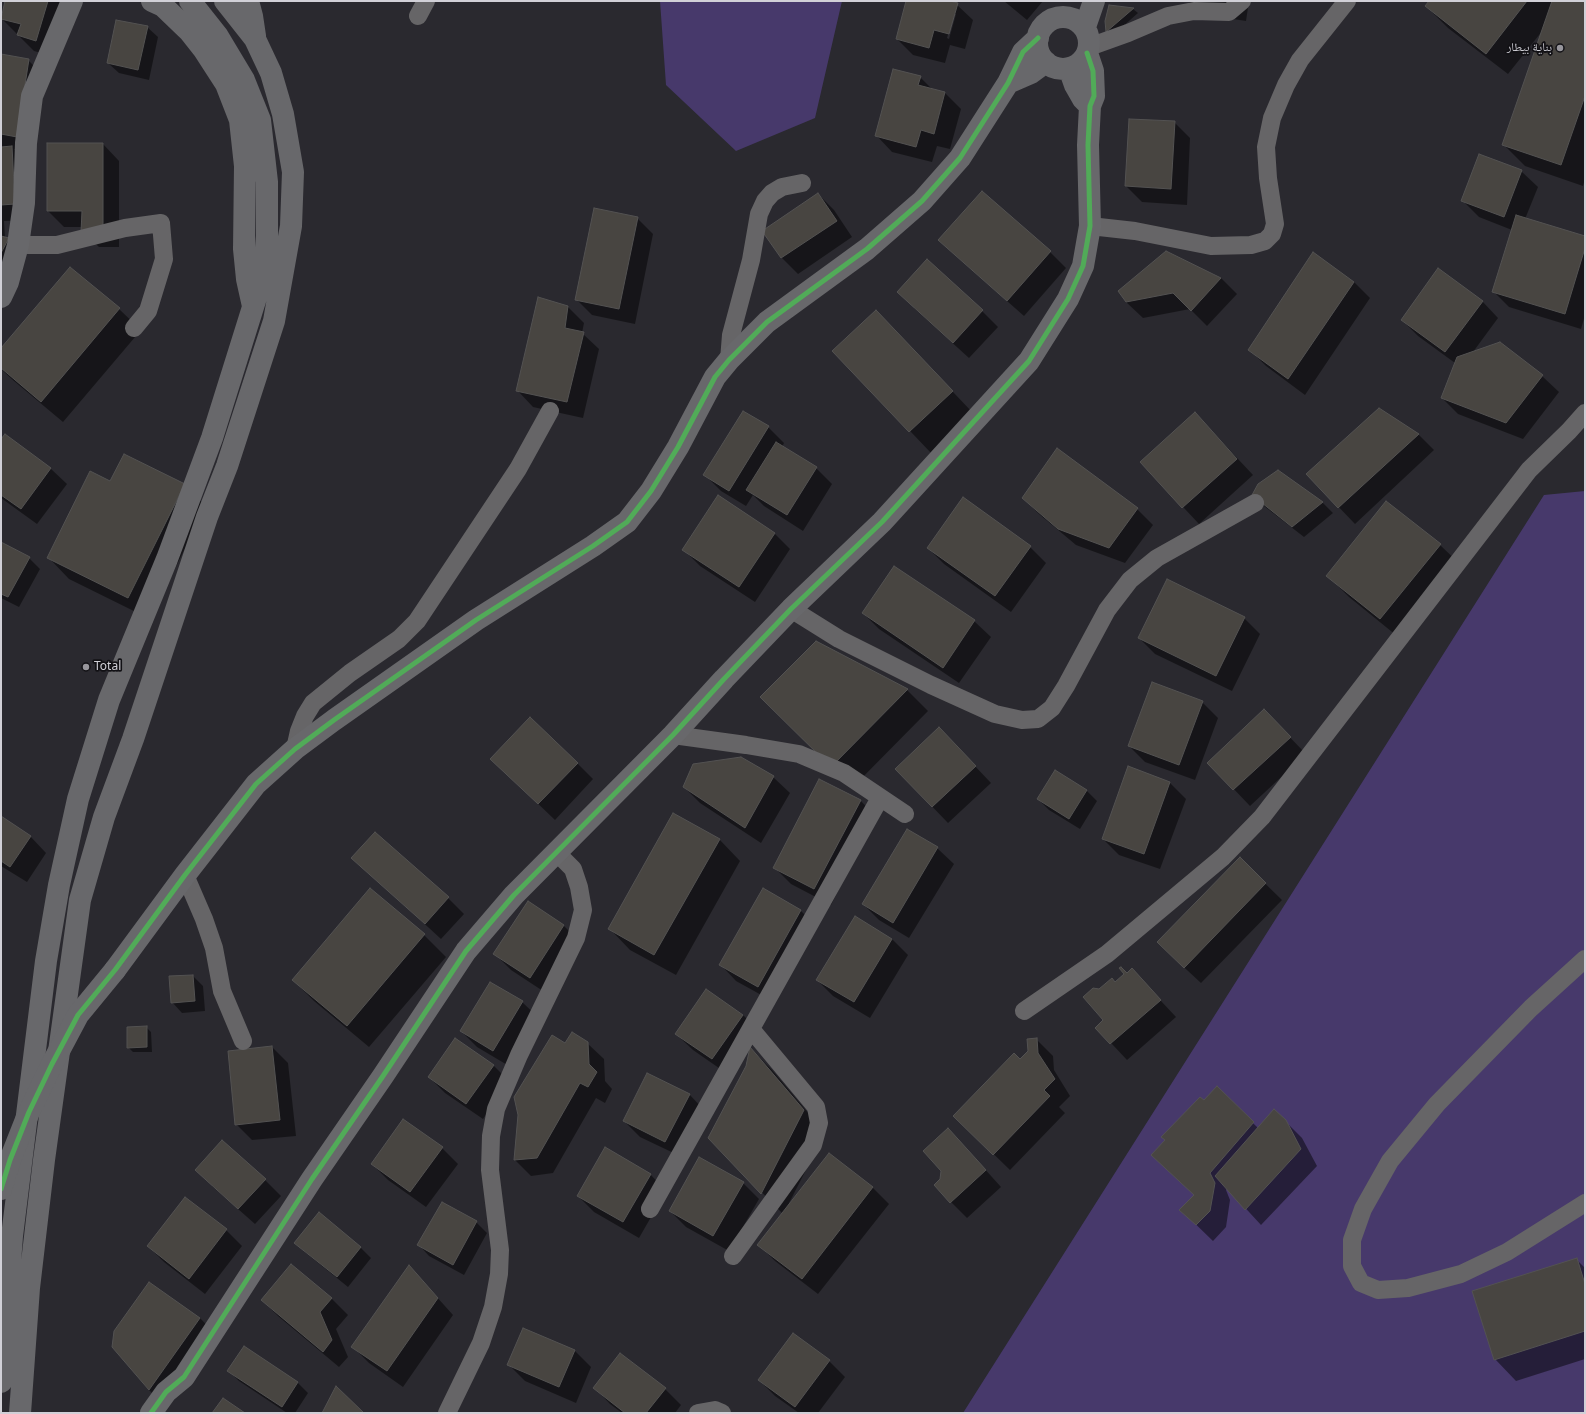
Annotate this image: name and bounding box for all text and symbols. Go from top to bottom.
place label: بناية بيطار [1507,41,1552,55]
marker: بناية بيطار [1555,43,1565,53]
place label: Total [94,660,121,674]
marker: Total [81,662,91,672]

